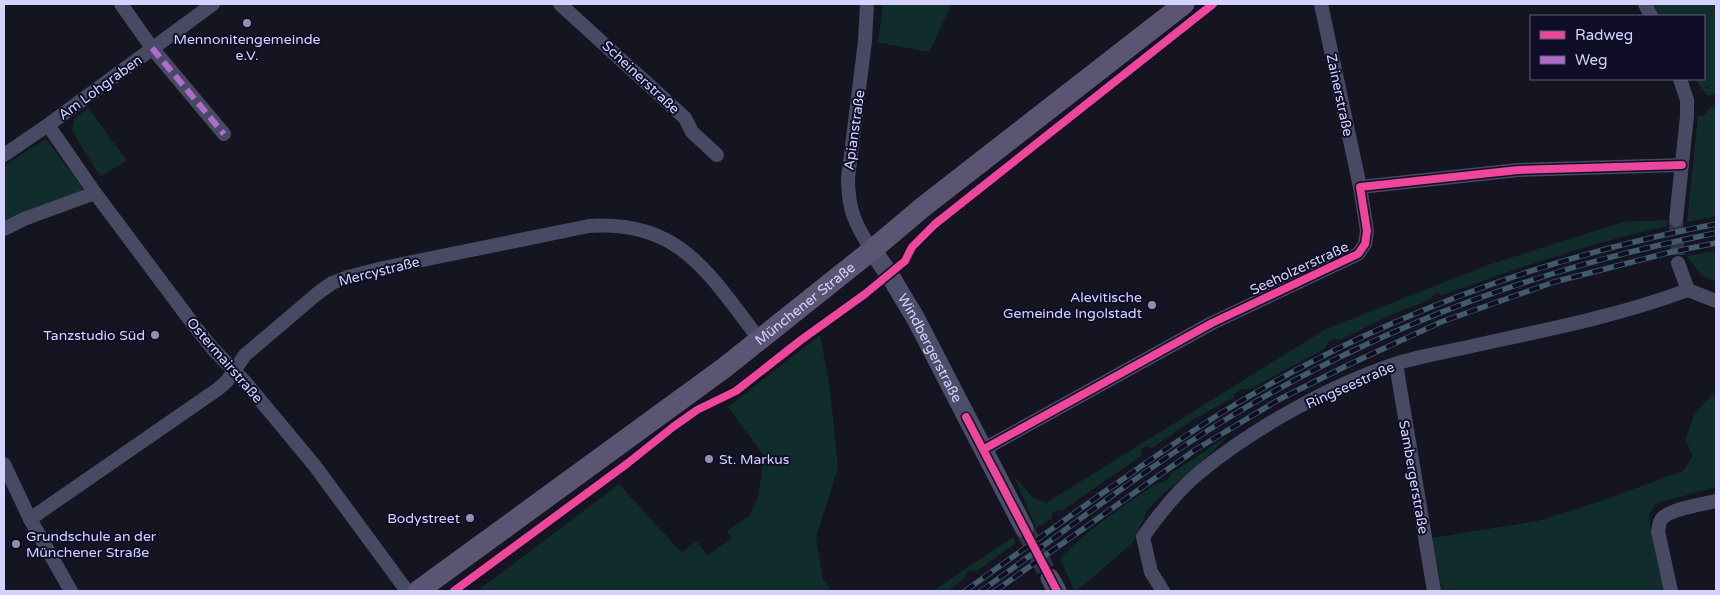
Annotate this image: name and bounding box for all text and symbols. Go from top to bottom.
legend [1530,15,1705,80]
marker: Mennonitengemeinde e.V. [241,17,253,29]
text: Radweg [1575,26,1633,44]
place label: Mennonitengemeinde e.V. [174,31,320,64]
street label: Scheinerstraße [598,37,683,118]
street label: Am Lohgraben [55,51,145,123]
text: Weg [1575,51,1607,69]
street label: Zainerstraße [1322,52,1357,138]
street label: Apianstraße [840,89,869,171]
street label: Seeholzerstraße [1247,238,1351,299]
street label: Mercystraße [337,253,422,290]
street label: Münchener Straße [752,259,859,349]
place label: Alevitische Gemeinde Ingolstadt [1003,289,1143,322]
street label: Windbergerstraße [894,291,966,405]
marker: Alevitische Gemeinde Ingolstadt [1146,299,1158,311]
street label: Ostermairstraße [183,314,266,407]
place label: Tanzstudio Süd [43,327,145,344]
marker: Tanzstudio Süd [149,329,161,341]
street label: Ringseestraße [1303,358,1397,413]
street label: Sambergerstraße [1395,419,1432,535]
place label: St. Markus [719,451,790,468]
marker: St. Markus [703,453,715,465]
place label: Bodystreet [387,510,461,527]
marker: Bodystreet [464,512,476,524]
place label: Grundschule an der Münchener Straße [26,528,157,561]
marker: Grundschule an der Münchener Straße [10,538,22,550]

